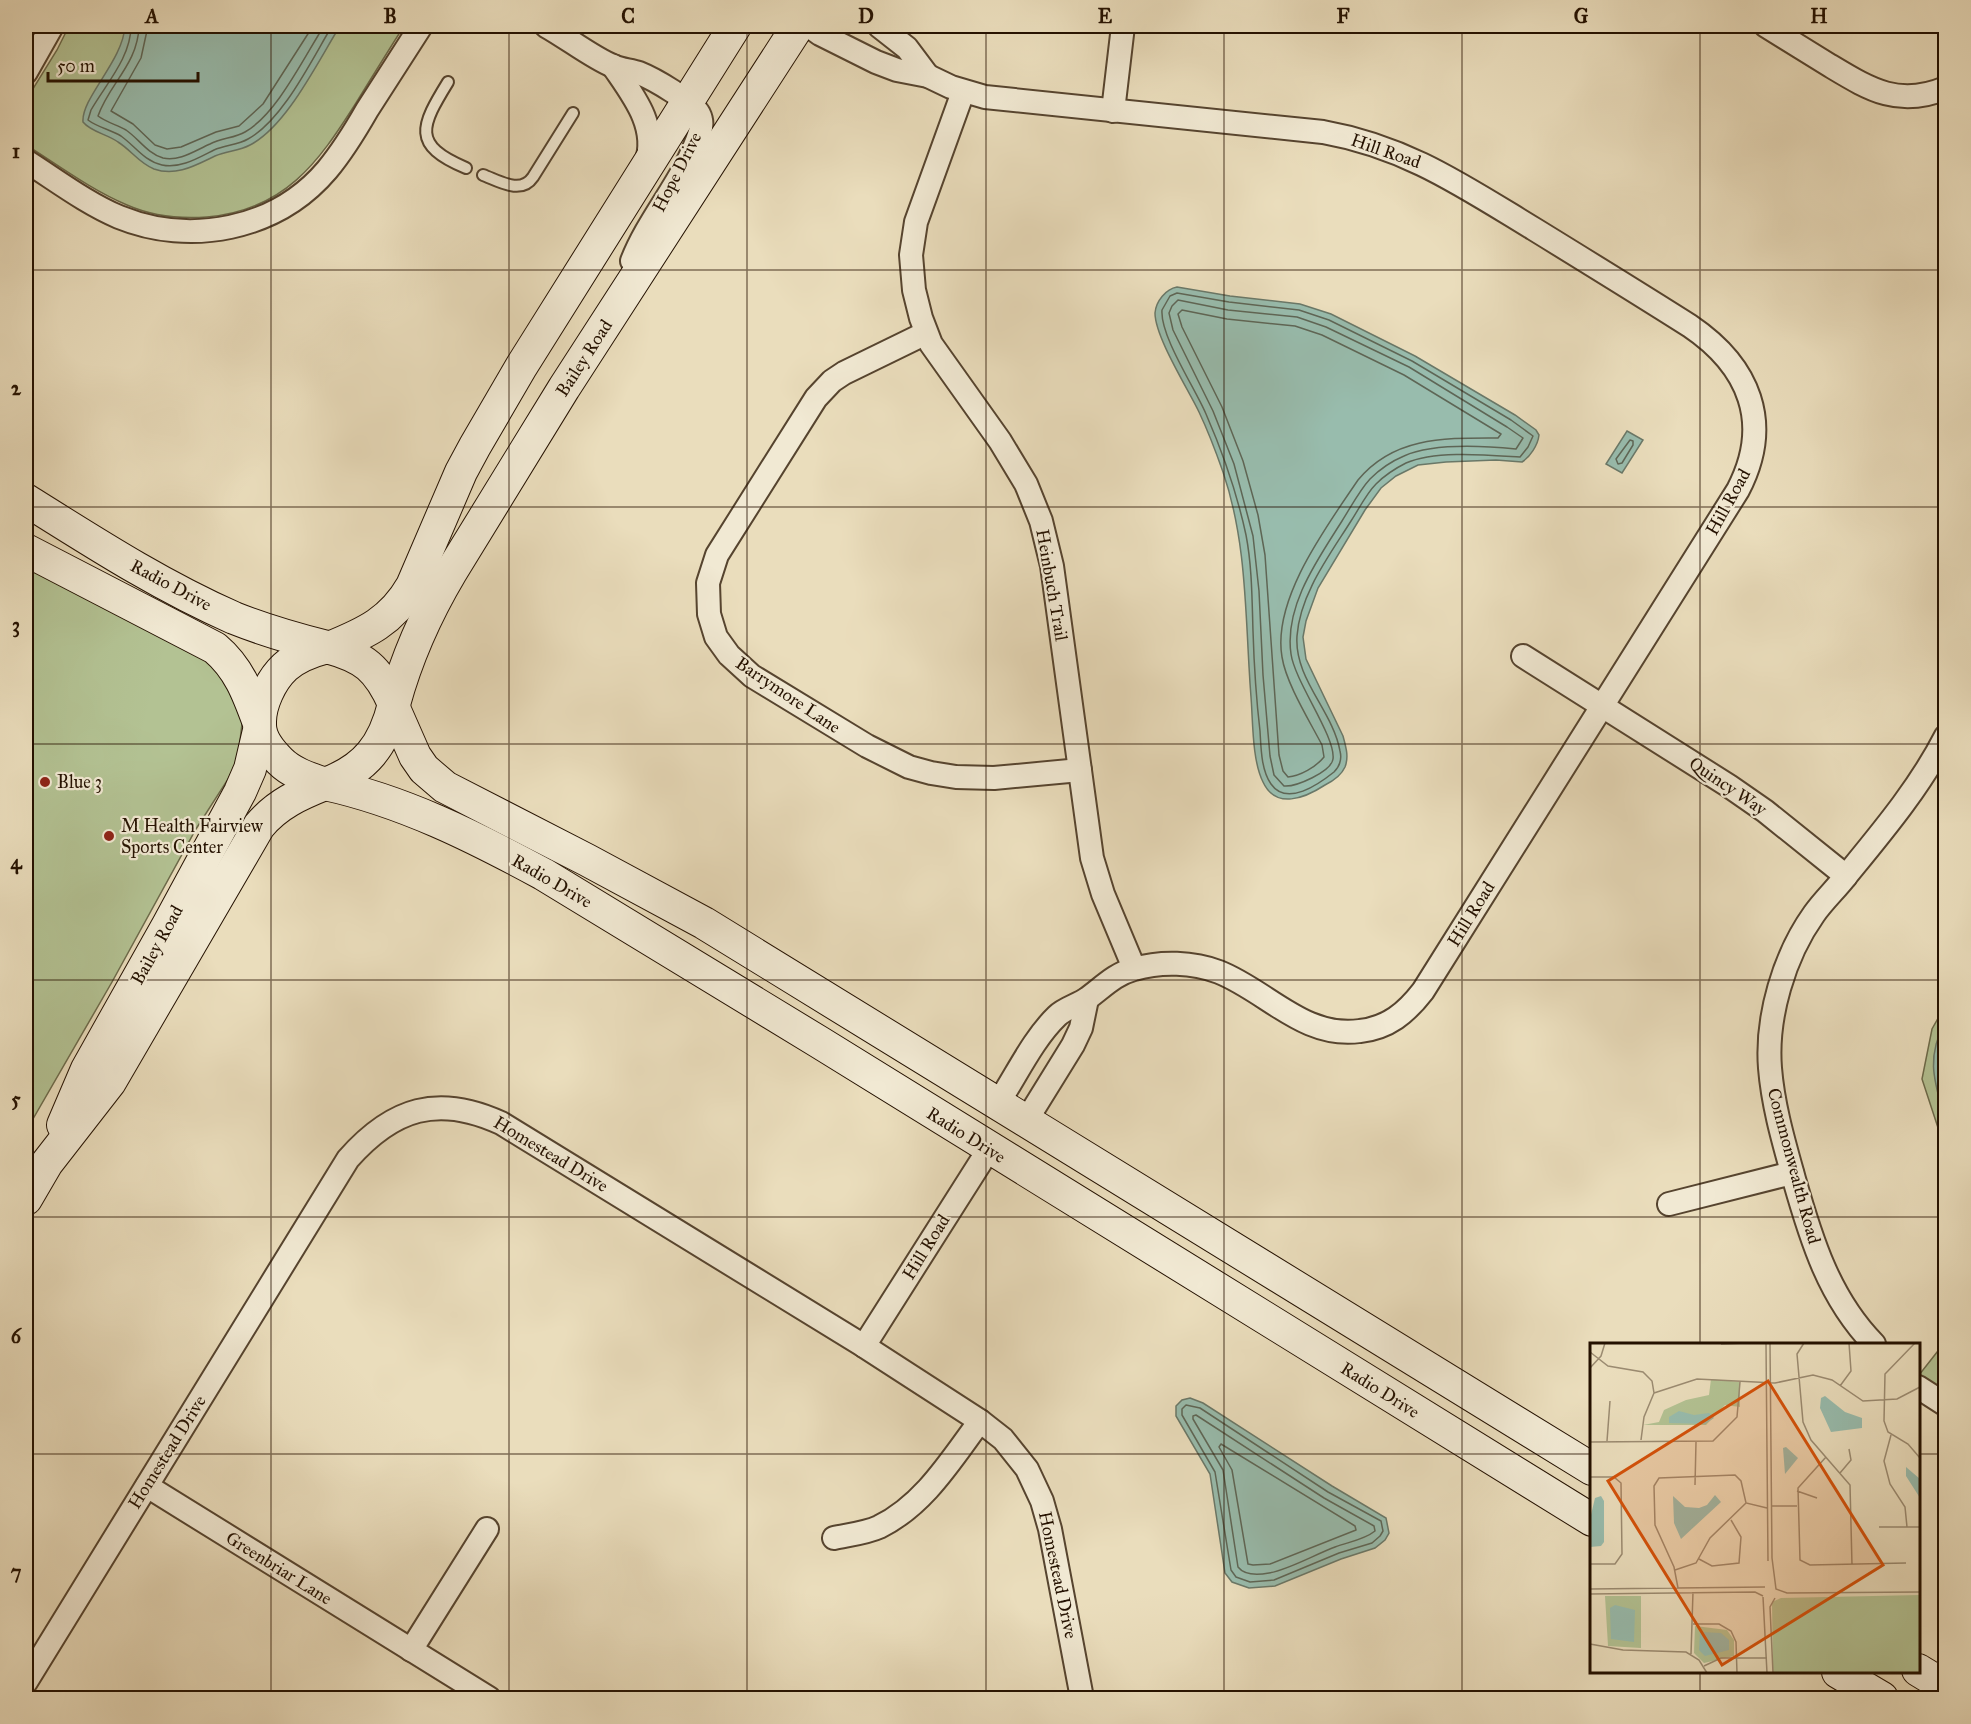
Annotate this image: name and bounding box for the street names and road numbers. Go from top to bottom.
street label: Hope Drive [648,128,706,216]
street label: Hill Road [1348,129,1424,173]
street label: Bailey Road [551,315,617,401]
street label: Hill Road [1701,465,1755,539]
street label: Heinbuch Trail [1031,527,1073,643]
street label: Radio Drive [127,554,215,616]
street label: Barrymore Lane [731,652,845,738]
street label: Quincy Way [1685,752,1771,820]
street label: Radio Drive [508,849,596,913]
street label: Hill Road [1442,877,1500,951]
street label: Bailey Road [126,901,188,989]
street label: Commonwealth Road [1763,1086,1825,1246]
street label: Radio Drive [922,1102,1010,1168]
street label: Homestead Drive [490,1111,612,1197]
street label: Hill Road [897,1210,955,1284]
street label: Radio Drive [1336,1357,1424,1423]
street label: Homestead Drive [123,1391,211,1513]
street label: Homestead Drive [1034,1509,1082,1641]
street label: Greenbriar Lane [222,1527,336,1609]

